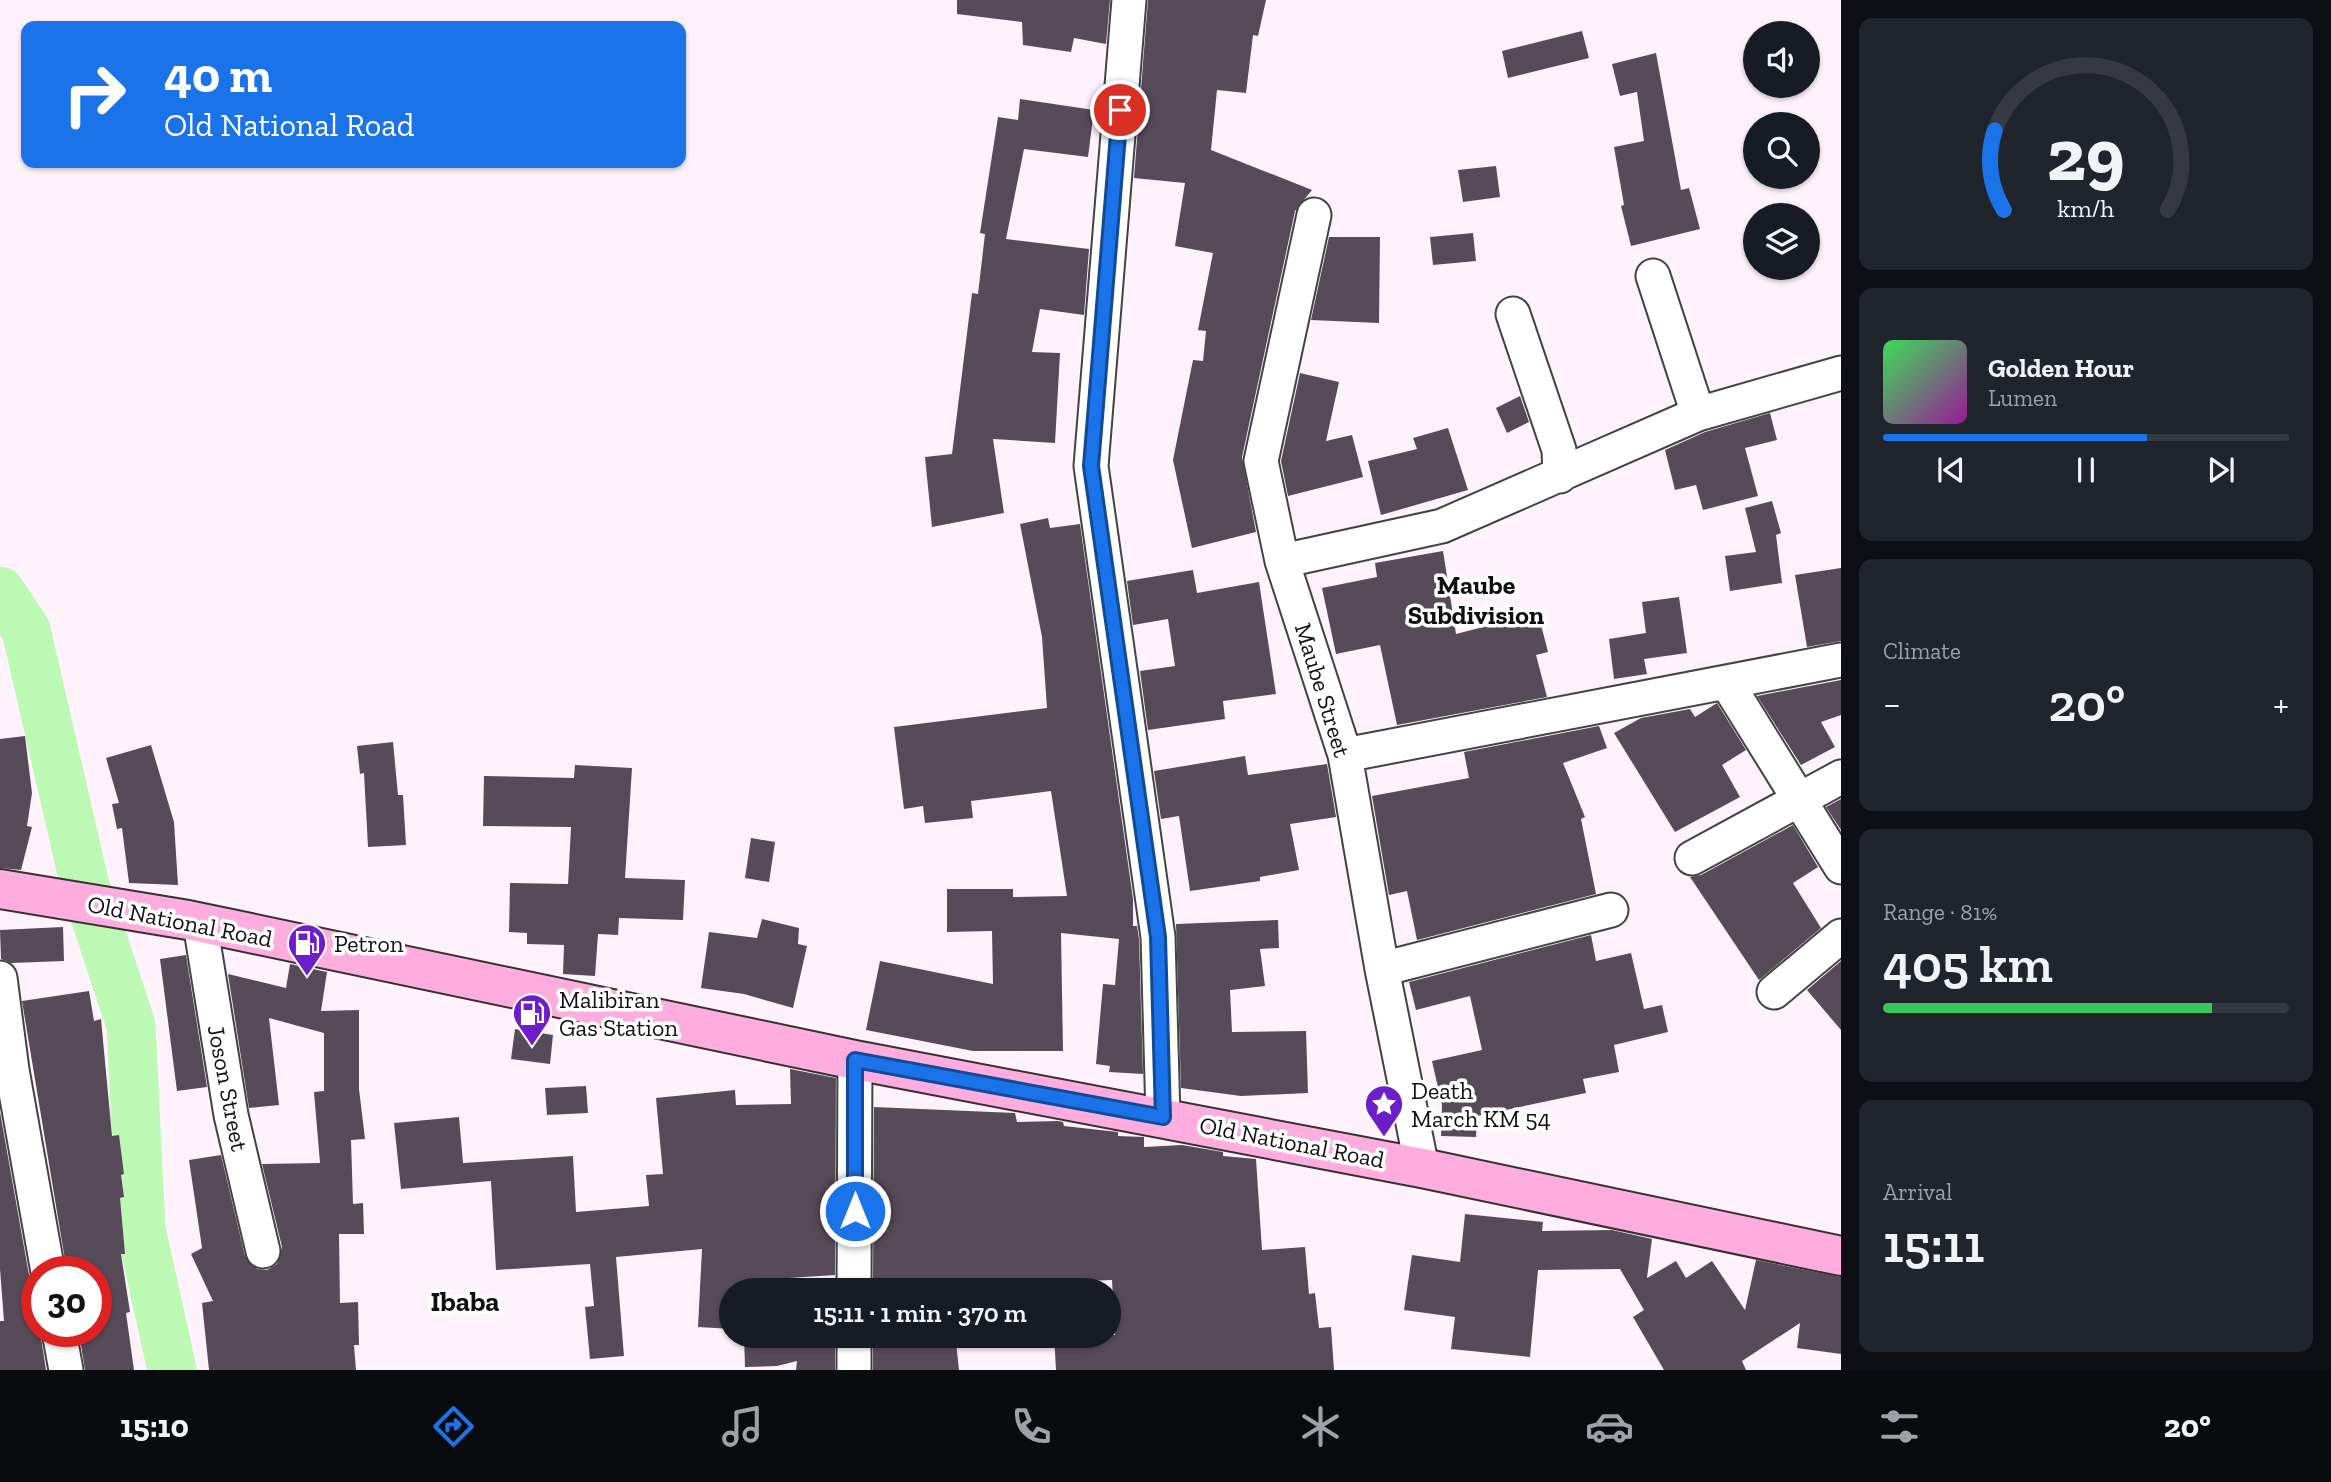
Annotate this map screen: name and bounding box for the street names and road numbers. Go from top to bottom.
street label: Maube Street [1289,619,1357,761]
street label: Old National Road [85,889,275,953]
street label: Joson Street [202,1022,254,1154]
street label: Old National Road [1197,1110,1387,1174]

